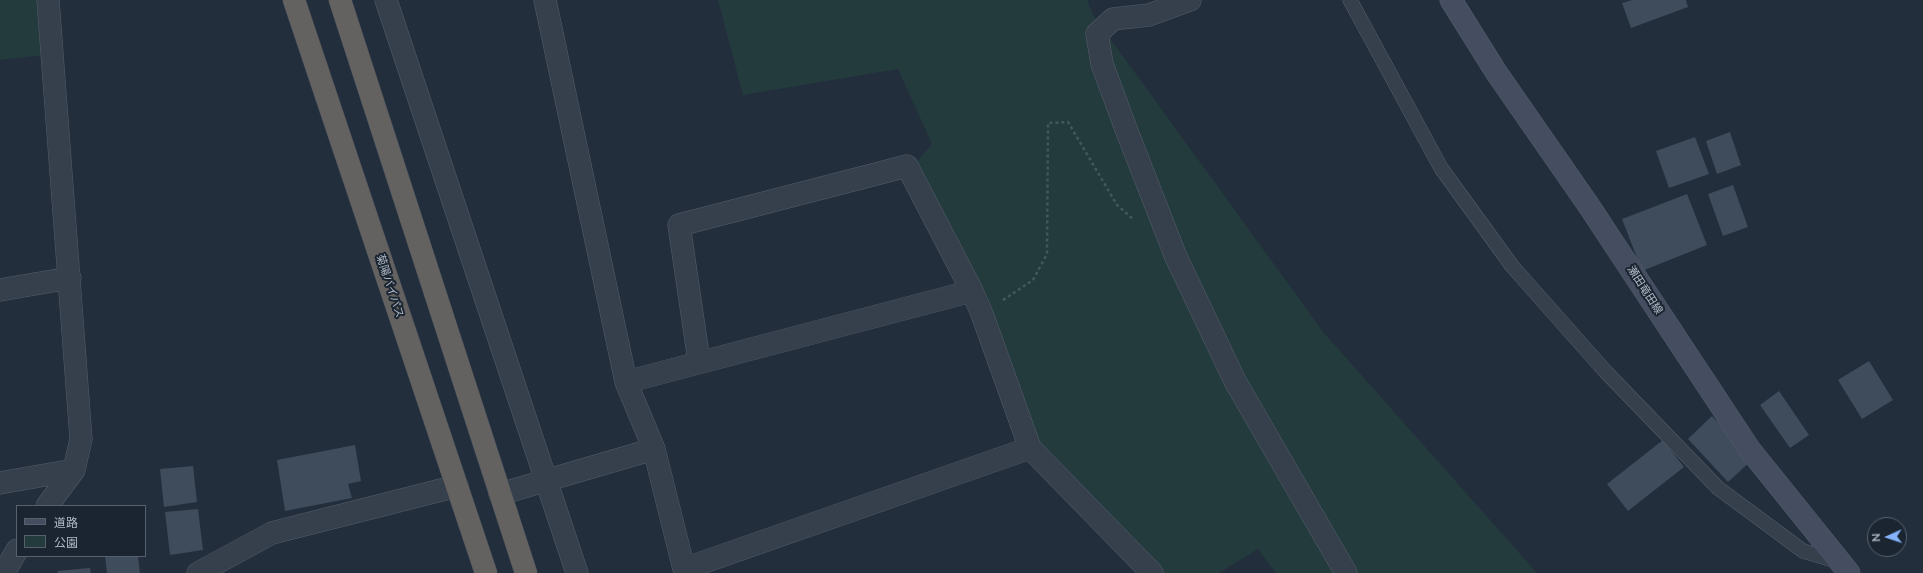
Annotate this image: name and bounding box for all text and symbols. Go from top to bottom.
street label: 菊陽バイパス [374,253,406,319]
street label: 瀬田竜田線 [1624,263,1666,317]
legend [16,505,146,557]
text: 道路 [54,515,78,530]
north arrow [1867,517,1907,557]
text: N [1869,533,1882,542]
text: 公園 [54,535,78,550]

